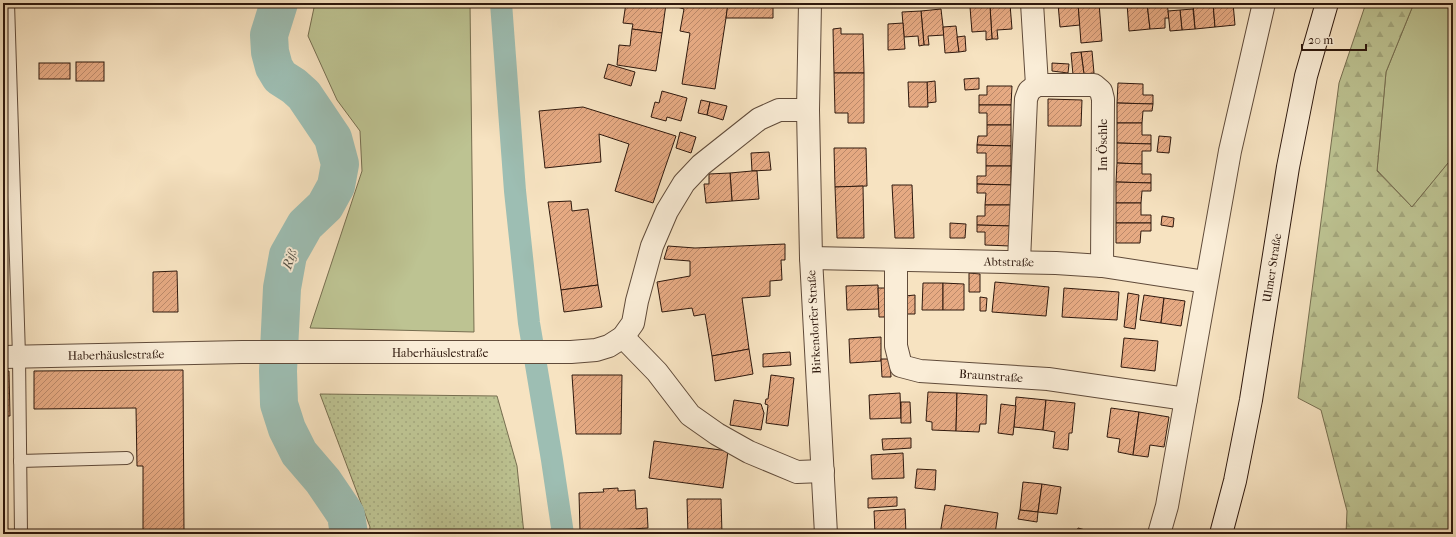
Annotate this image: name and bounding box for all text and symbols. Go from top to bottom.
scale bar [1302,26,1366,52]
text: 20 m [1308,33,1333,47]
street label: Im Öschle [1095,119,1110,171]
street label: Ulmer Straße [1260,232,1284,304]
water label: Riß [279,247,300,272]
street label: Abtstraße [983,255,1034,269]
street label: Birkendorfer Straße [804,270,824,374]
street label: Haberhäuslestraße [392,346,488,360]
street label: Haberhäuslestraße [68,347,165,363]
street label: Braunstraße [959,367,1023,385]

